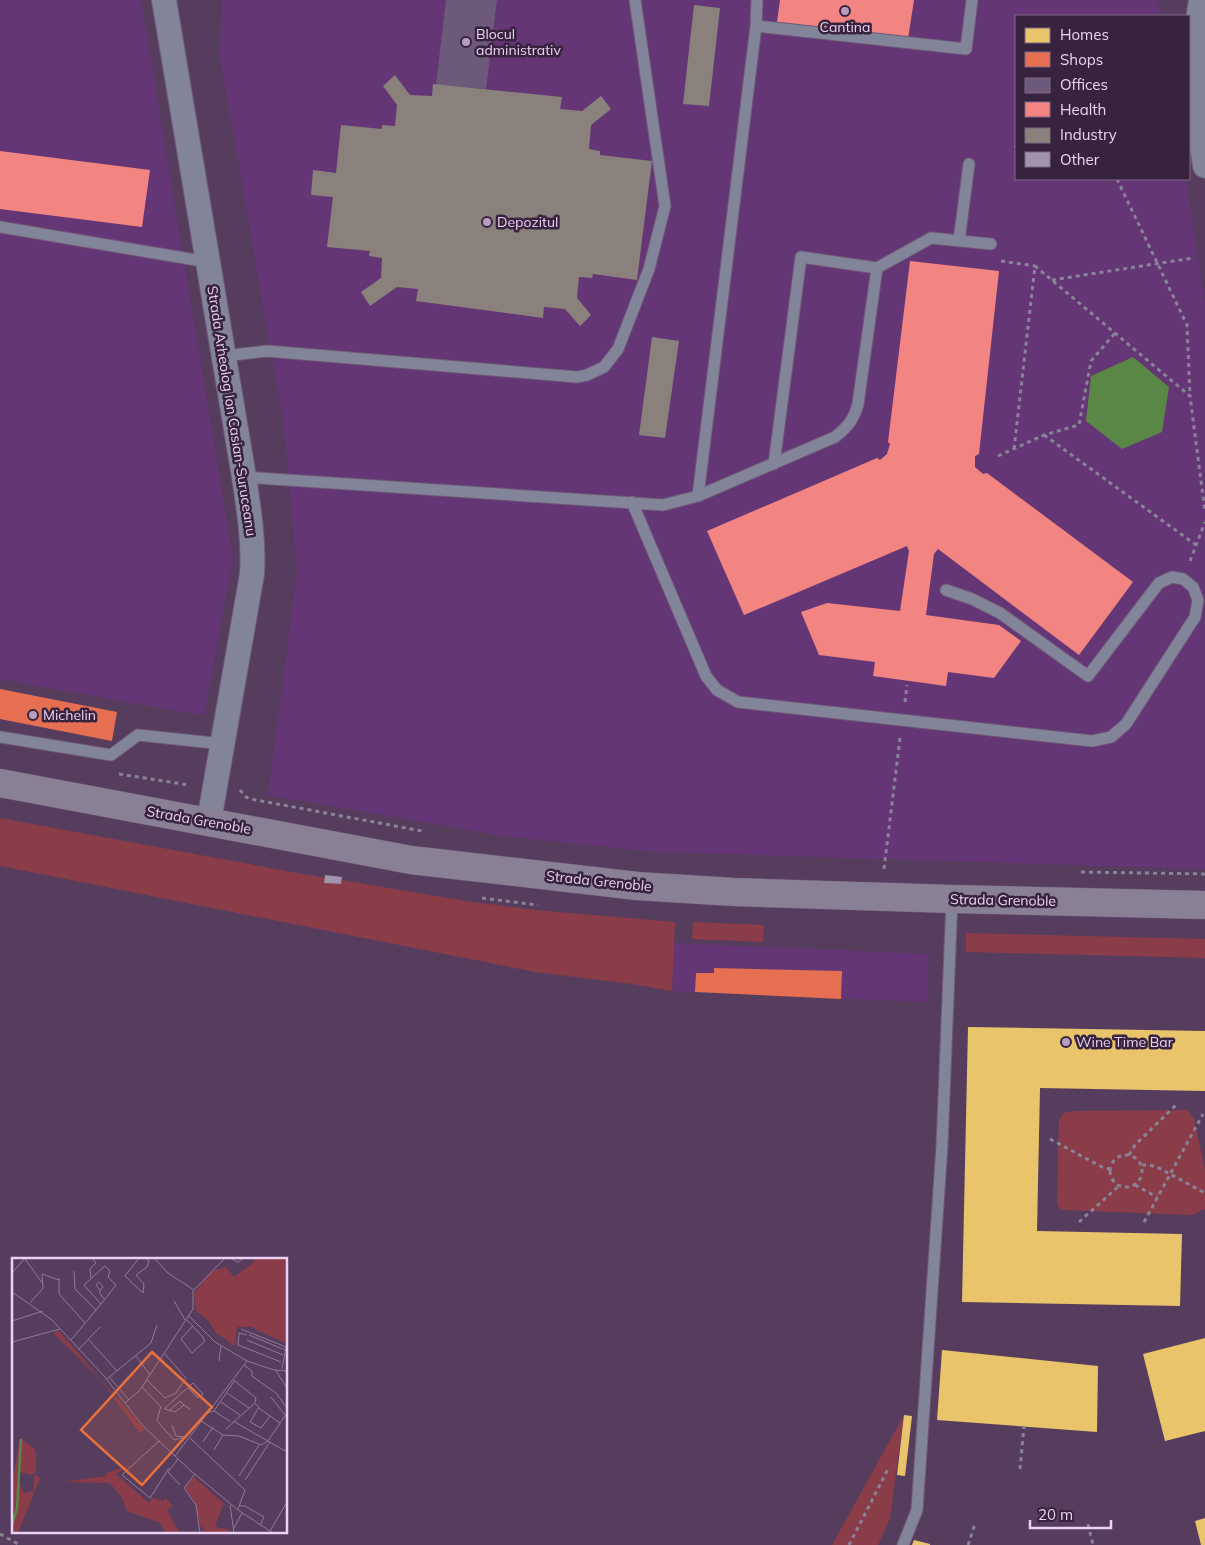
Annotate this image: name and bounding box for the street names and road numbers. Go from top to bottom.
street label: Strada Arheolog Ion Casian-Suruceanu [203,285,261,537]
street label: Strada Grenoble [145,802,253,838]
street label: Strada Grenoble [545,867,653,895]
street label: Strada Grenoble [950,890,1056,910]

